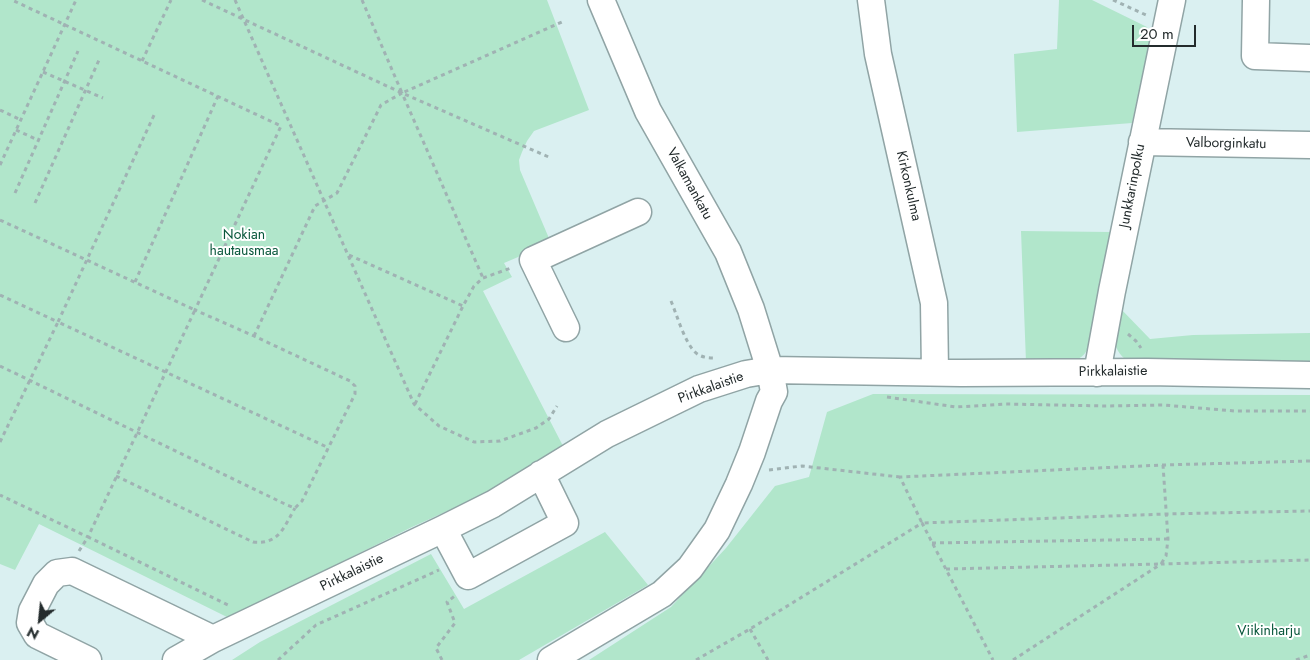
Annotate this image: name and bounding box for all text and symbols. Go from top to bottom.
scale bar [1135,15,1199,47]
text: 20 m [1140,23,1174,45]
street label: Valborginkatu [1186,135,1266,153]
street label: Junkkarinpolku [1117,143,1149,229]
street label: Valkamankatu [662,145,716,223]
street label: Kirkonkulma [892,149,924,223]
park label: Nokian hautausmaa [210,228,278,260]
street label: Pirkkalaistie [1079,363,1147,381]
street label: Pirkkalaistie [676,368,746,408]
street label: Pirkkalaistie [317,550,387,596]
north arrow [15,595,65,645]
text: N [23,622,43,645]
park label: Viikinharju [1237,624,1301,640]

